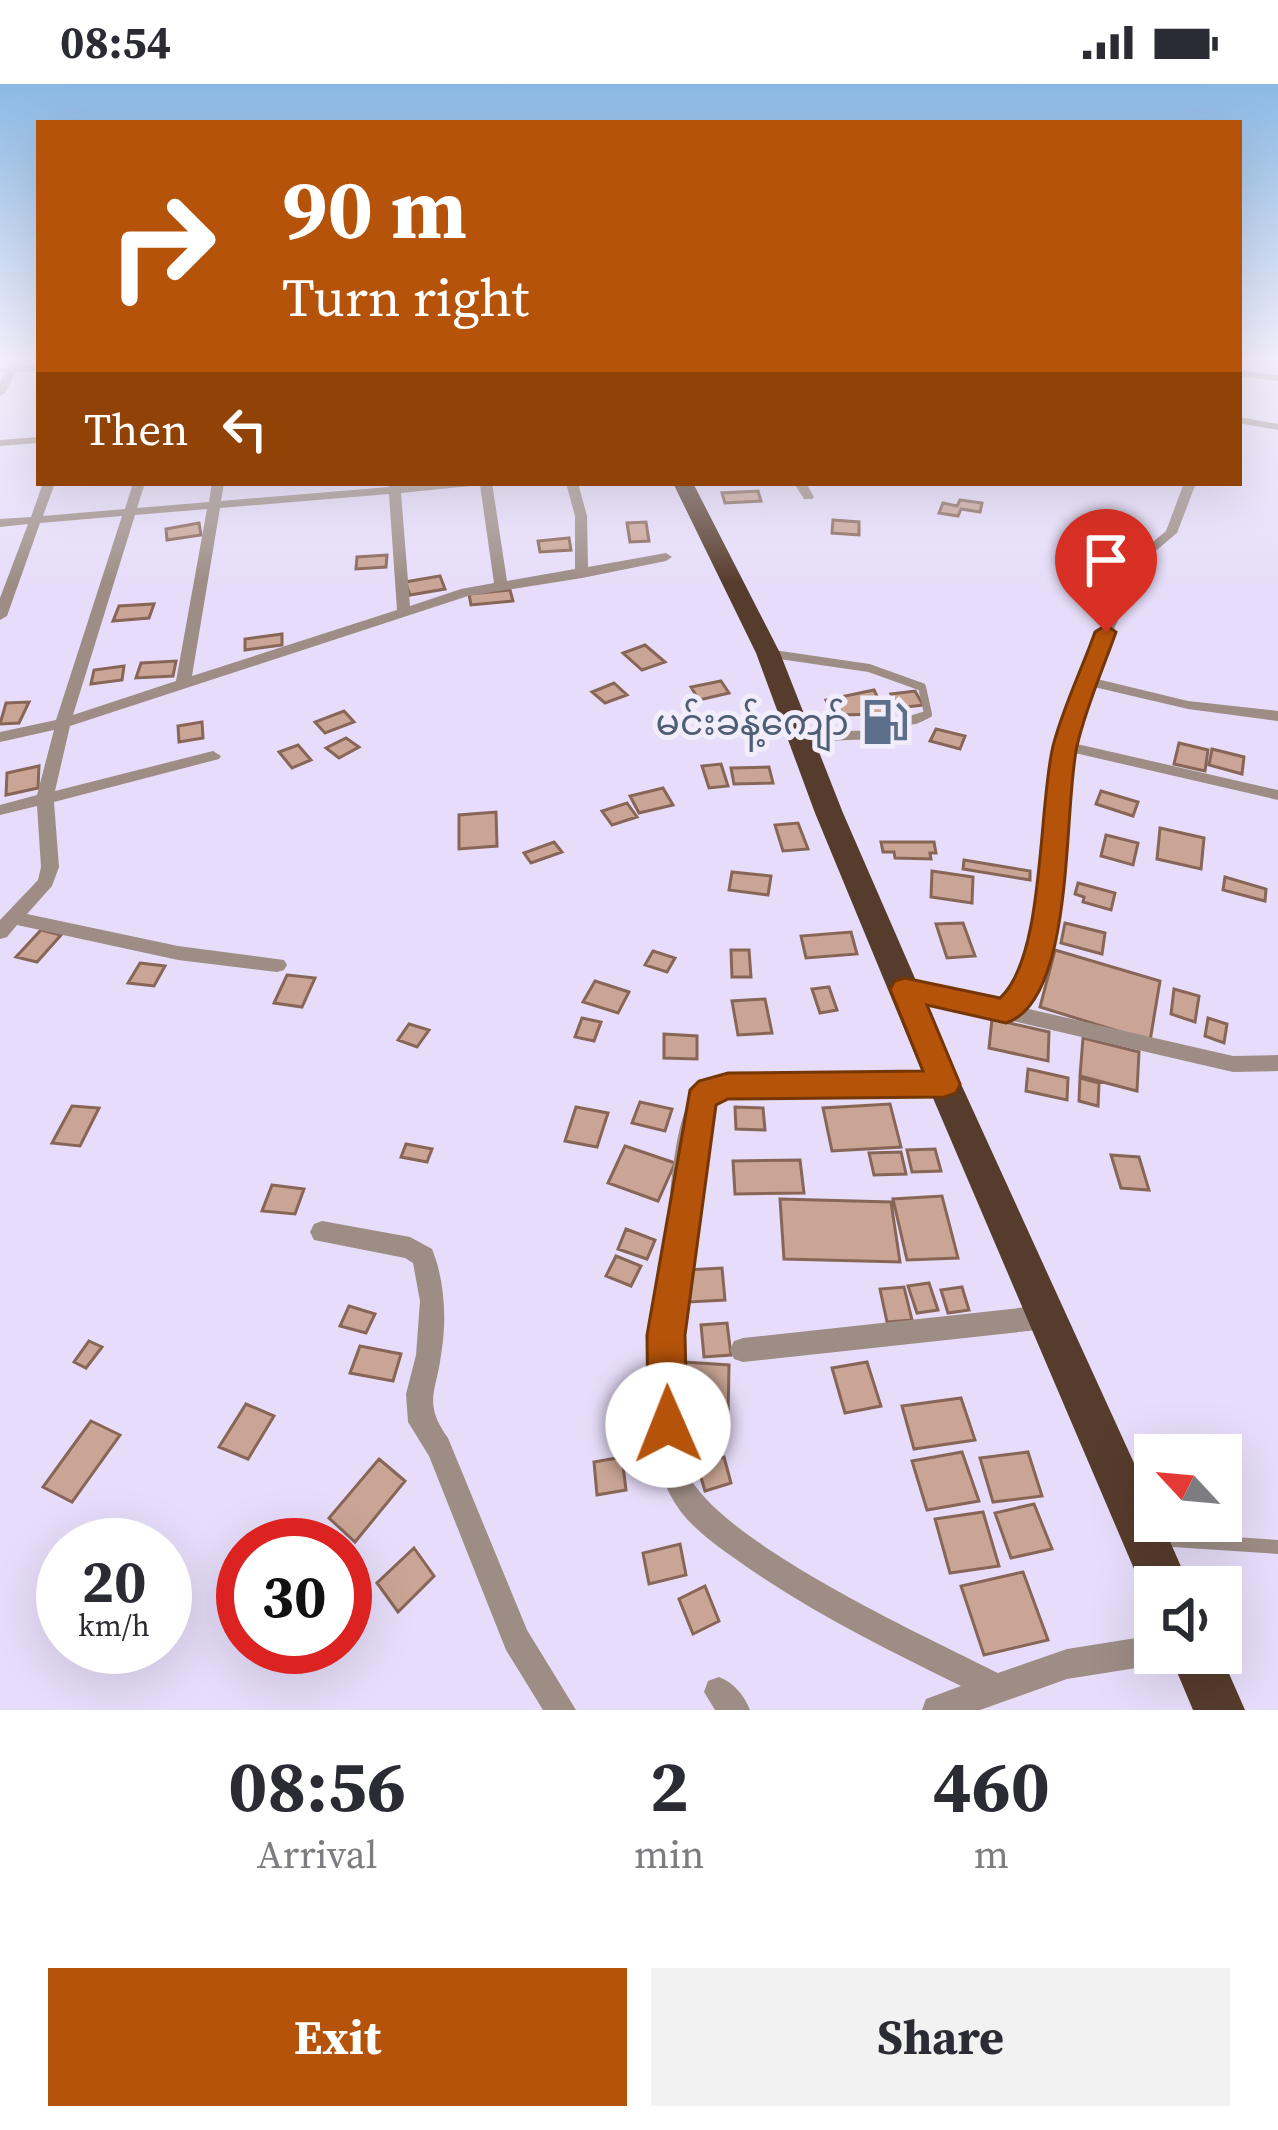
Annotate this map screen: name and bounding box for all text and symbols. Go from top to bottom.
text: 08:54 [60,11,171,73]
text: 90 m [282,151,467,266]
icon: right [84,168,240,324]
text: Turn right [282,260,529,334]
icon: left [212,396,278,462]
text: Then [84,398,188,460]
pin [1055,509,1157,632]
icon: arrive [1073,527,1139,593]
fuel station icon: မင်းခန့်ကျော် [860,697,910,747]
place label: မင်းခန့်ကျော် [656,698,849,752]
position arrow [605,1362,731,1488]
north arrow [1134,1434,1242,1542]
map controls [1134,1434,1242,1674]
speed limit sign: 30 [216,1518,372,1674]
text: 20 [81,1540,147,1622]
button: sound [1134,1566,1242,1674]
text: km/h [78,1605,150,1646]
text: 08:56 [228,1736,406,1835]
text: 2 [650,1736,689,1835]
text: 460 [933,1736,1050,1835]
text: Arrival [257,1828,377,1881]
text: min [634,1828,705,1881]
text: m [974,1828,1009,1881]
button: Exit [48,1968,627,2106]
button: Share [651,1968,1230,2106]

